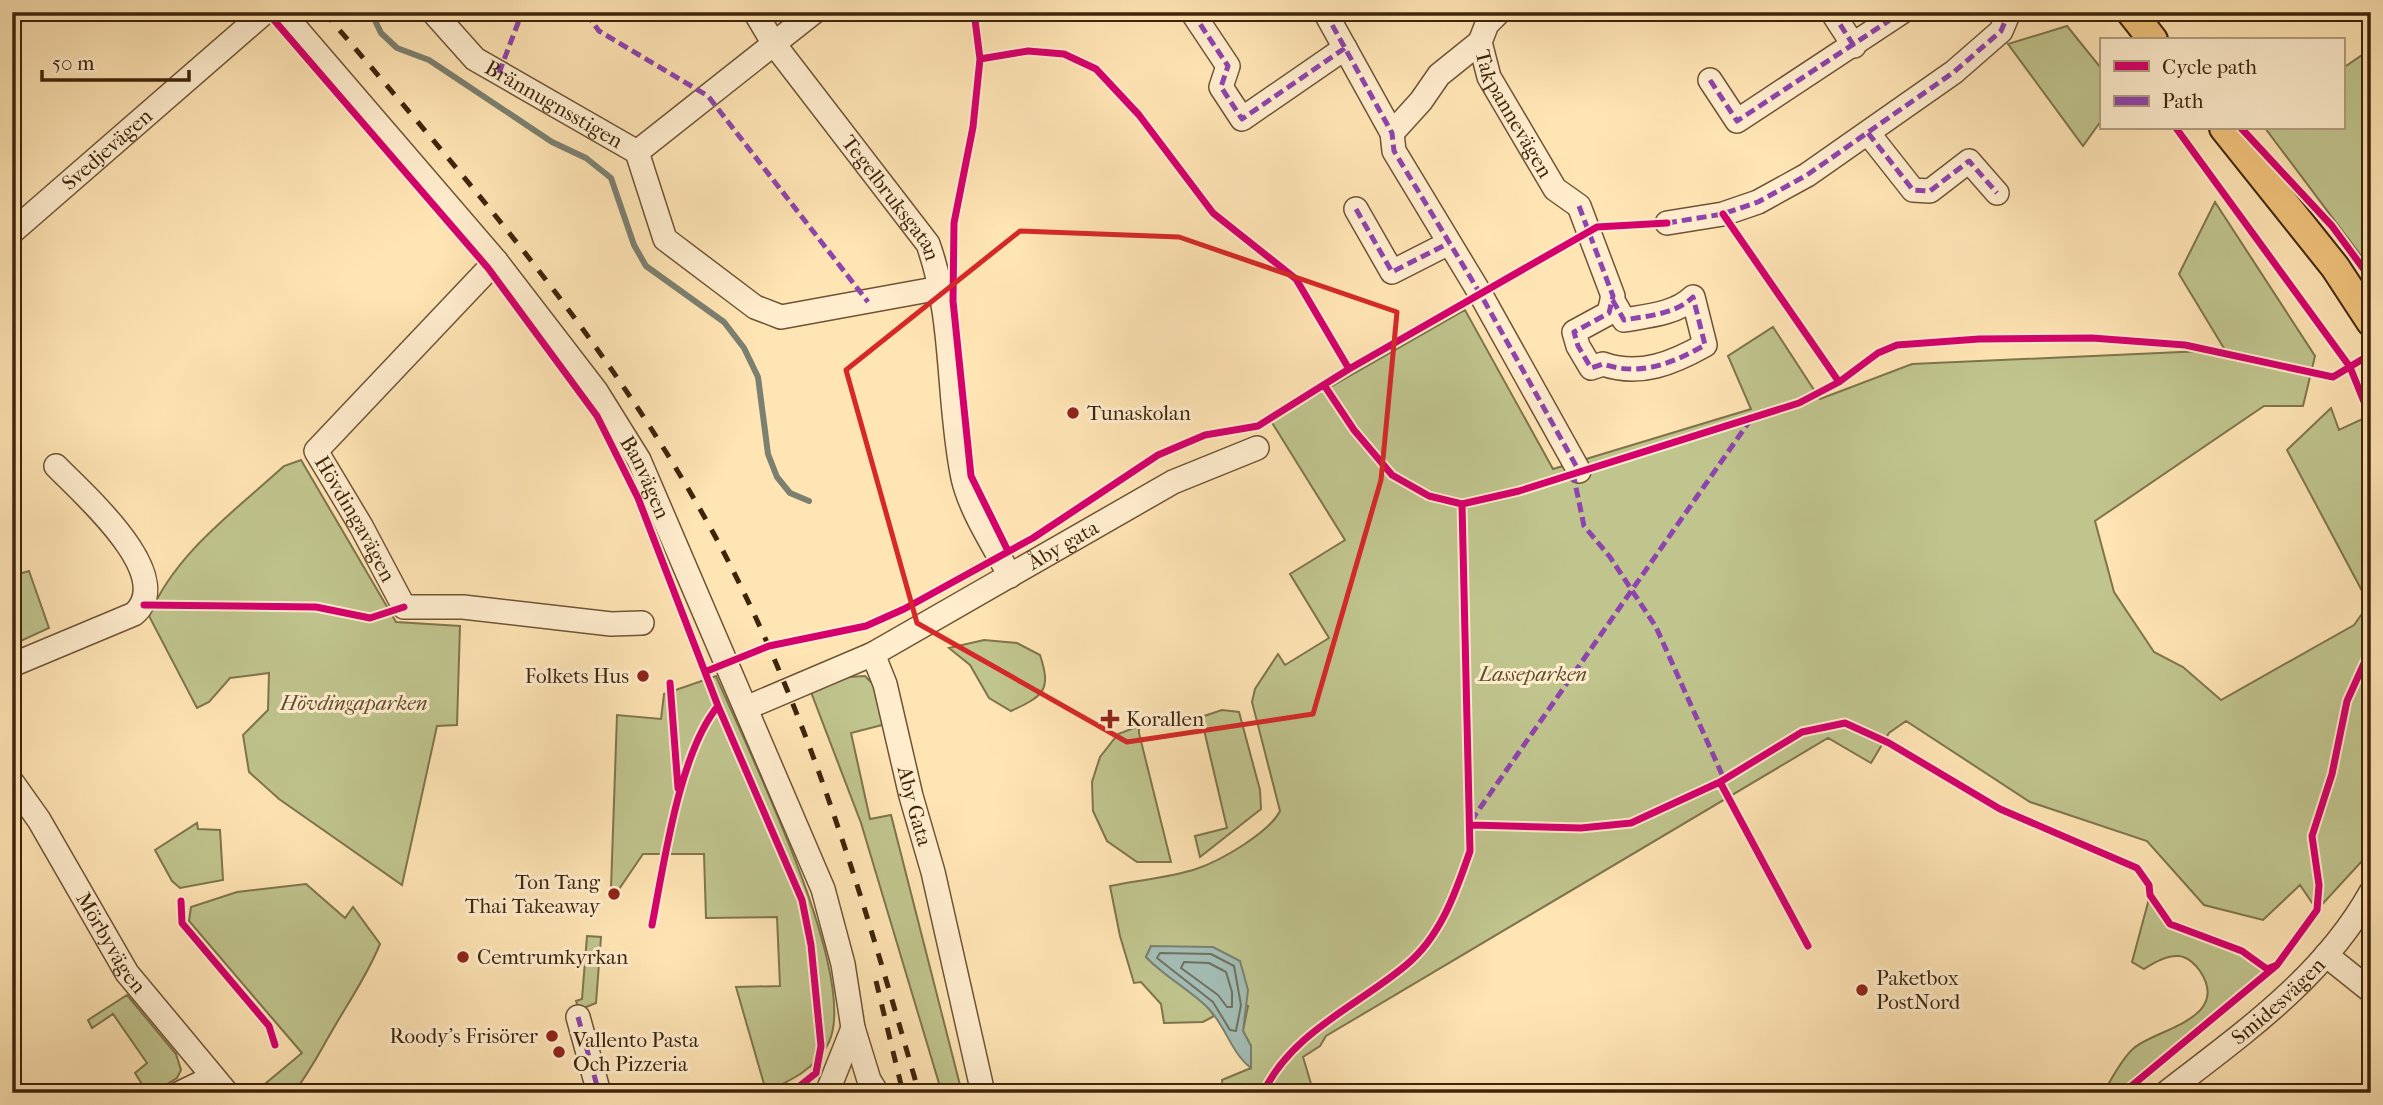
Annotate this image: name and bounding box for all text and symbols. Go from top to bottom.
scale bar [42,38,189,82]
legend [2100,38,2344,130]
street label: Takpannevägen [1471,47,1558,182]
text: 50 m [52,51,95,75]
street label: Brännugnsstigen [481,55,627,153]
text: Cycle path [2162,55,2257,79]
text: Path [2162,89,2204,113]
street label: Svedjevägen [57,104,157,195]
street label: Tegelbruksgatan [837,131,945,263]
place label: Tunaskolan [1087,401,1191,425]
marker: Tunaskolan [1065,405,1081,421]
street label: Banvägen [615,431,675,523]
street label: Hövdingavägen [310,452,400,586]
street label: Åby gata [1022,515,1103,575]
park label: Lasseparken [1477,662,1587,686]
place label: Folkets Hus [525,664,629,688]
marker: Folkets Hus [635,668,651,684]
park label: Hövdingaparken [280,691,428,715]
place label: Korallen [1126,707,1204,731]
marker: Korallen [1100,709,1120,729]
street label: Aby Gata [892,763,937,849]
place label: Ton Tang Thai Takeaway [465,870,601,918]
marker: Ton Tang Thai Takeaway [606,886,622,902]
street label: Mörbyvägen [71,888,151,998]
place label: Cemtrumkyrkan [477,945,628,969]
marker: Cemtrumkyrkan [455,949,471,965]
street label: Smidesvägen [2227,953,2330,1050]
place label: Paketbox PostNord [1876,966,1961,1014]
marker: Paketbox PostNord [1854,982,1870,998]
place label: Roody's Frisörer [390,1024,538,1048]
marker: Roody's Frisörer [544,1028,560,1044]
place label: Vallento Pasta Och Pizzeria [572,1028,699,1076]
marker: Vallento Pasta Och Pizzeria [551,1044,567,1060]

